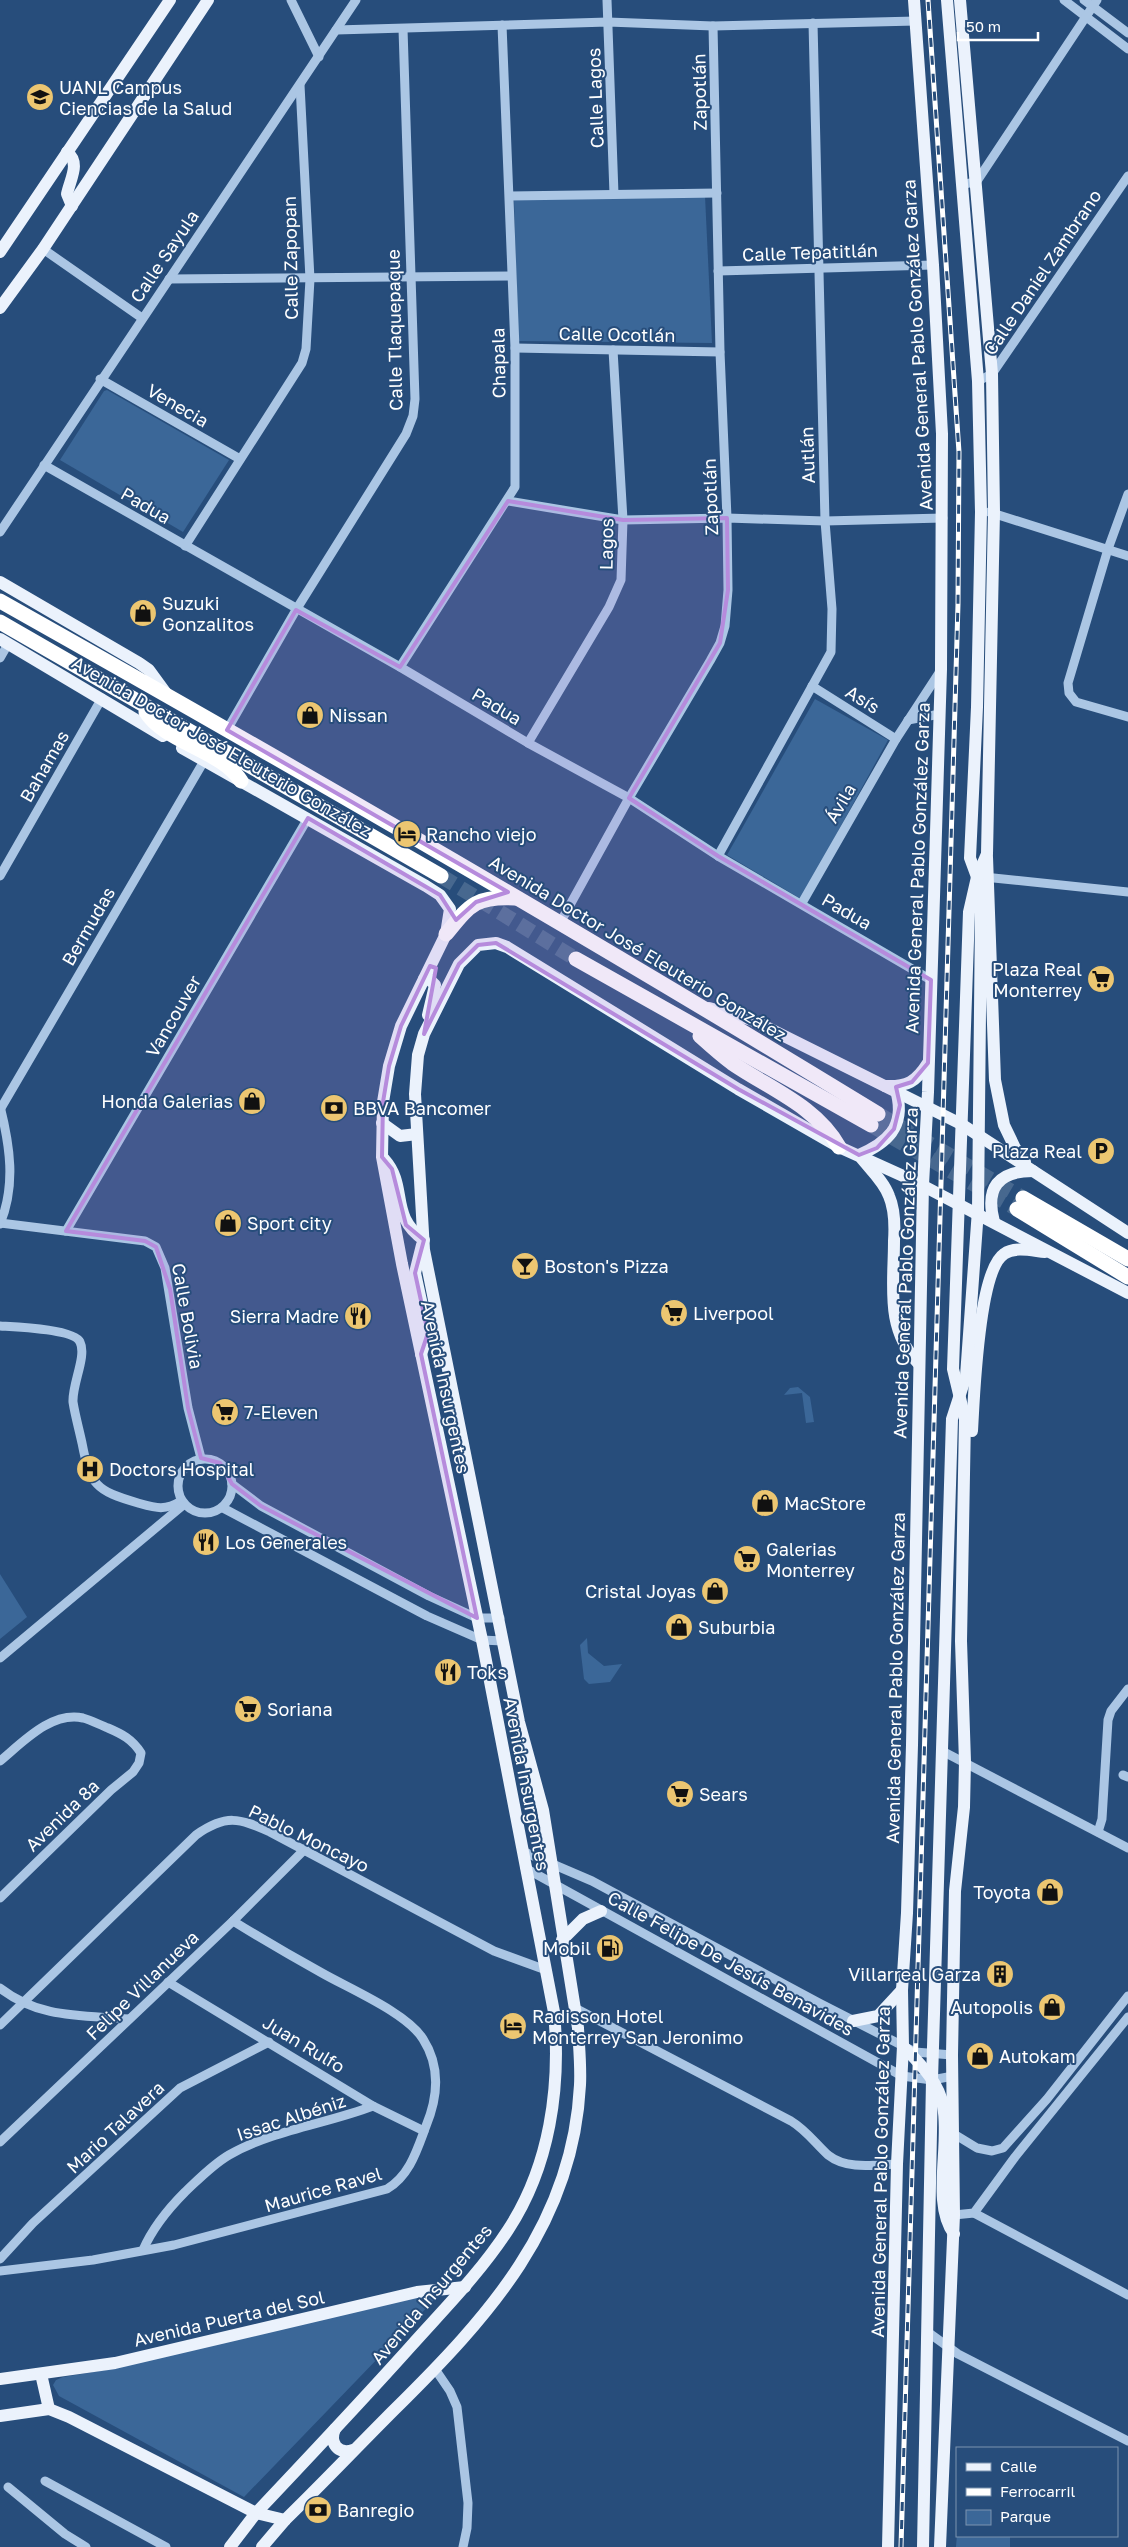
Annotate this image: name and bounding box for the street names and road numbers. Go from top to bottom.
street label: Calle Lagos [582,47,608,149]
street label: Zapotlán [687,53,711,131]
street label: Avenida General Pablo González Garza [897,179,937,511]
street label: Calle Daniel Zambrano [978,185,1106,359]
street label: Calle Zapopan [278,196,302,320]
street label: Calle Sayula [125,206,203,306]
street label: Calle Tepatitlán [742,239,878,265]
street label: Calle Tlaquepaque [382,249,406,411]
street label: Calle Ocotlán [558,322,676,346]
street label: Chapala [486,327,510,399]
street label: Venecia [143,379,213,431]
street label: Autlán [795,426,819,484]
street label: Zapotlán [698,458,722,536]
street label: Padua [117,482,175,528]
street label: Lagos [595,518,617,570]
street label: Avenida Doctor José Eleuterio González [68,651,376,841]
street label: Asís [842,680,884,718]
street label: Padua [468,683,526,729]
street label: Avenida General Pablo González Garza [900,702,934,1034]
street label: Bahamas [15,726,73,806]
street label: Ávila [820,779,860,827]
street label: Avenida Doctor José Eleuterio González [486,850,790,1046]
street label: Bermudas [57,883,119,969]
street label: Padua [818,888,876,934]
street label: Vancouver [141,971,205,1061]
street label: Avenida General Pablo González Garza [888,1107,922,1439]
street label: Calle Bolivia [168,1261,208,1371]
street label: Avenida Insurgentes [417,1298,475,1476]
street label: Avenida General Pablo González Garza [881,1512,909,1844]
street label: Avenida Insurgentes [499,1695,555,1873]
street label: Avenida 8a [21,1774,103,1856]
street label: Pablo Moncayo [245,1799,373,1877]
street label: Calle Felipe De Jesús Benavides [604,1886,858,2040]
street label: Felipe Villanueva [81,1926,203,2044]
street label: Avenida General Pablo González Garza [866,2006,894,2338]
street label: Juan Rulfo [259,2011,349,2077]
street label: Mario Talavera [62,2076,168,2178]
street label: Issac Albéniz [234,2089,348,2145]
street label: Maurice Ravel [262,2162,384,2216]
street label: Avenida Insurgentes [366,2219,496,2369]
street label: Avenida Puerta del Sol [132,2285,327,2351]

